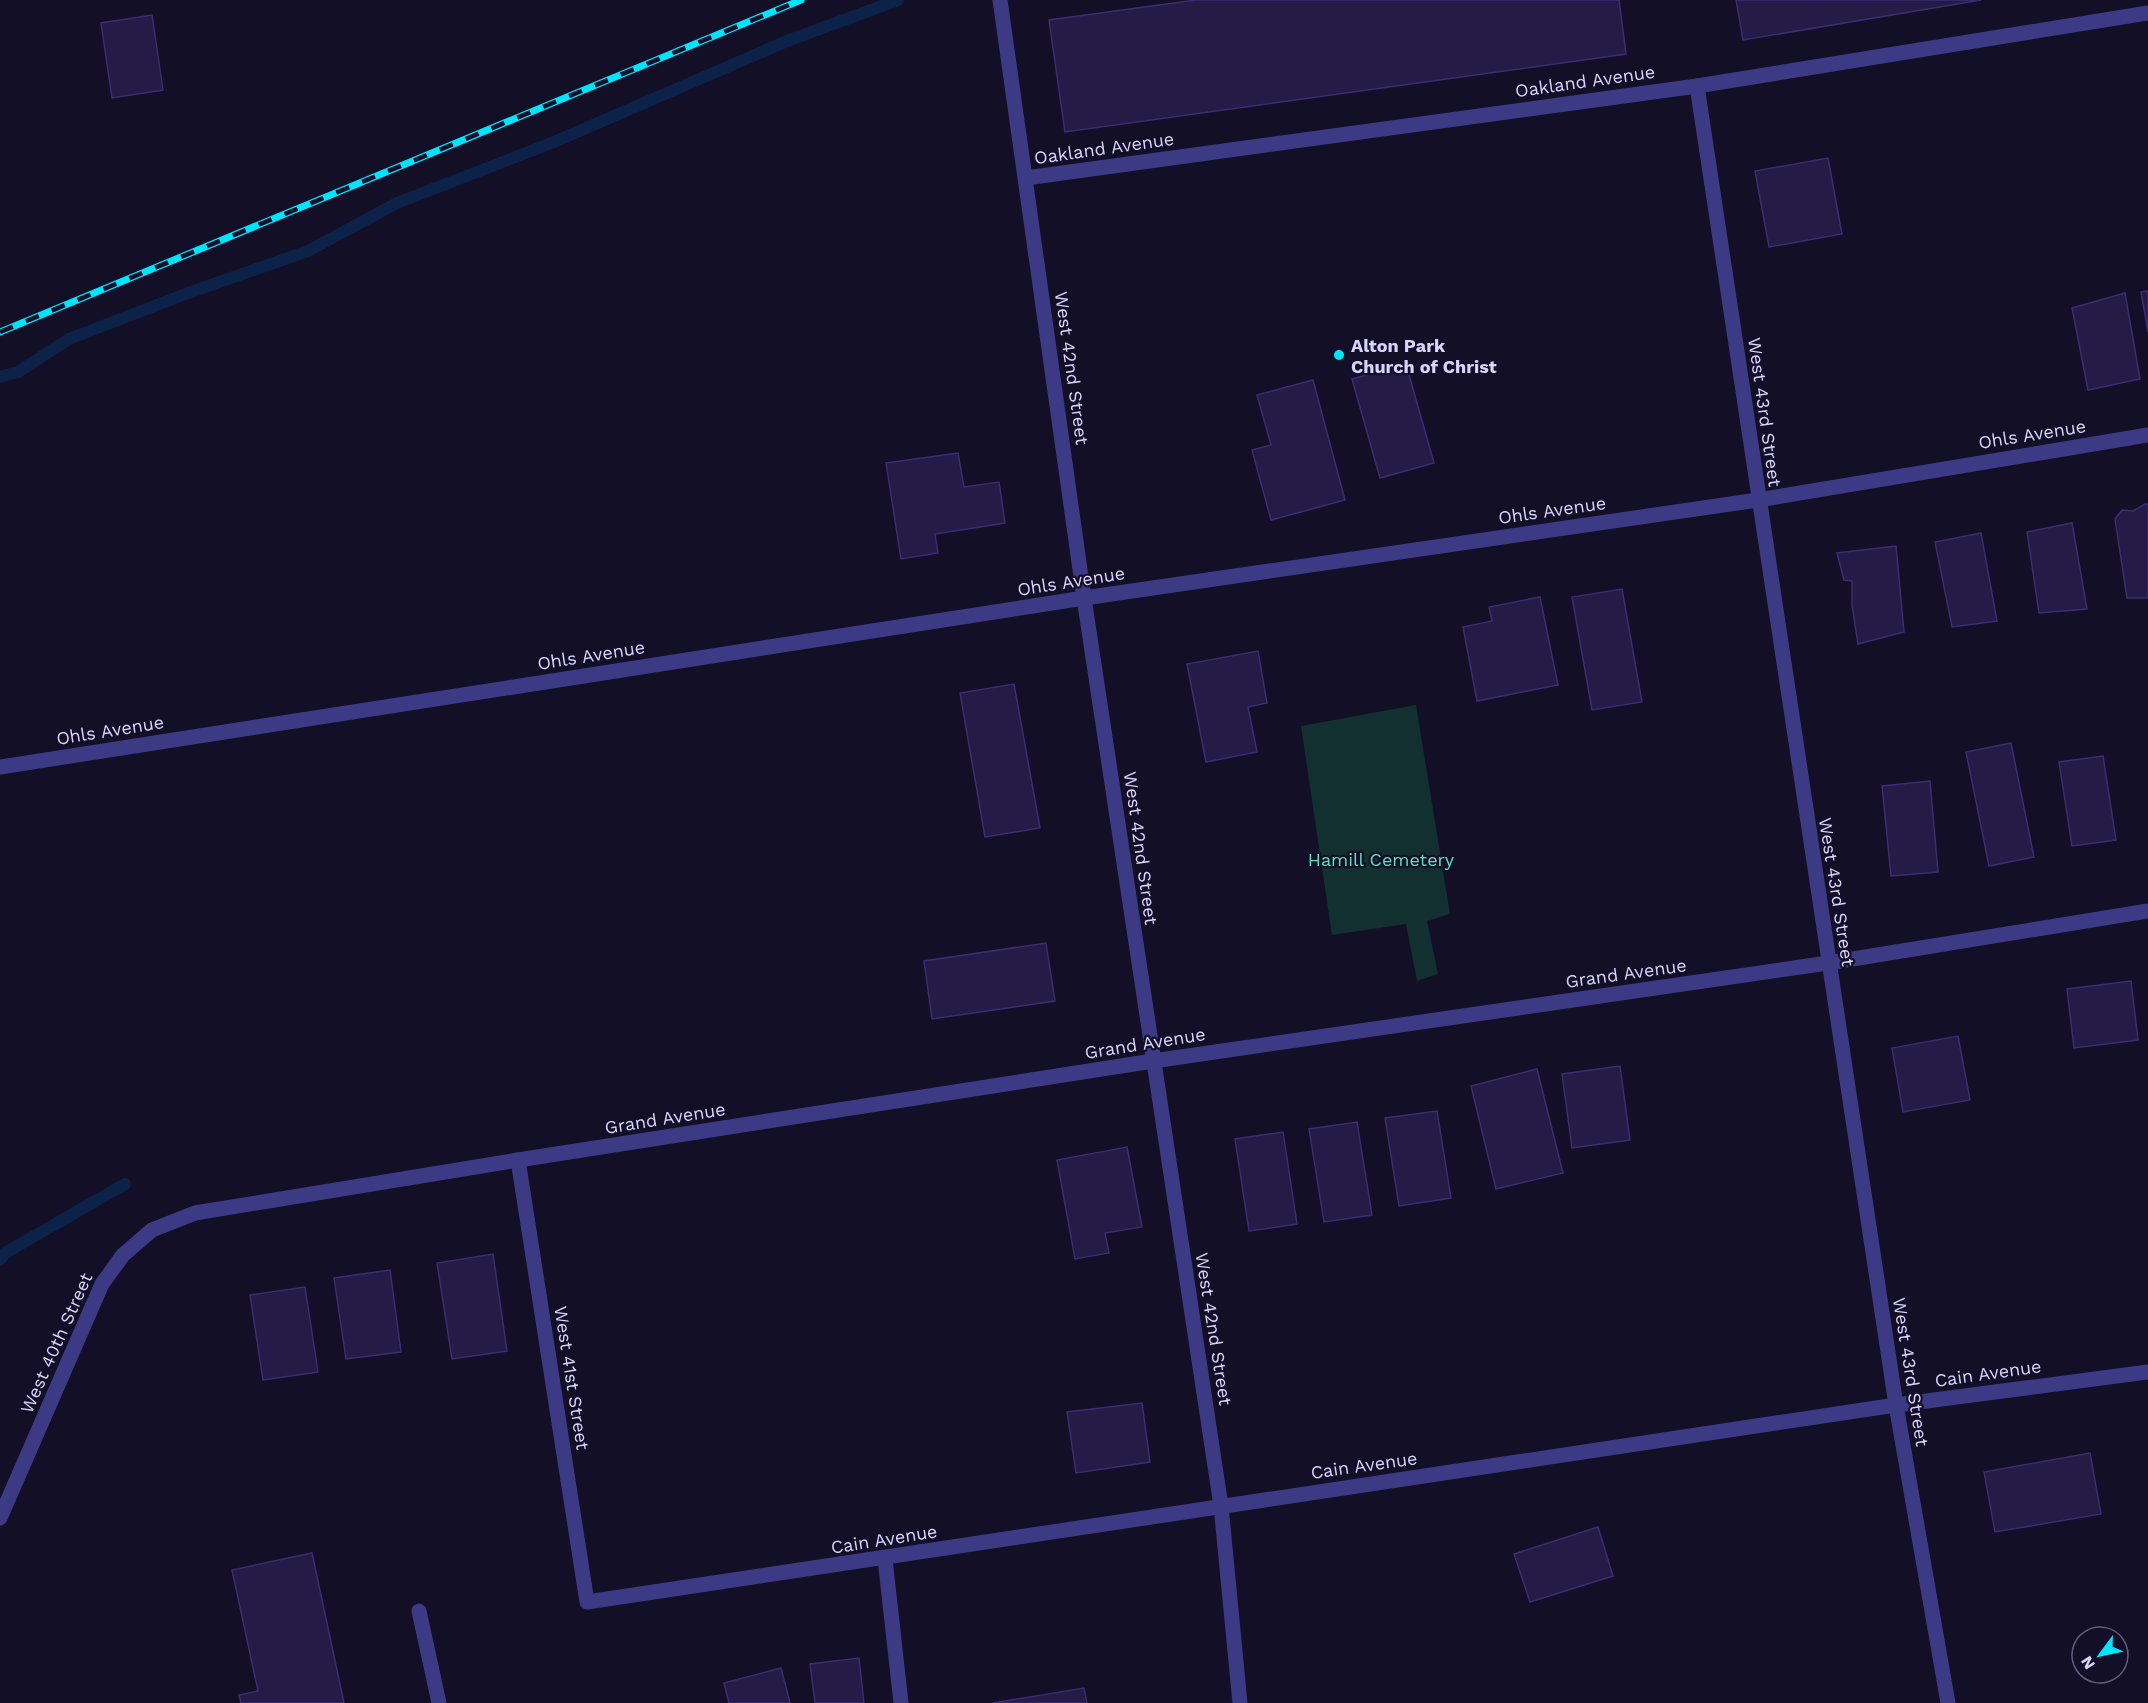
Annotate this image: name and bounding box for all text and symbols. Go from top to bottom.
street label: Oakland Avenue [1514,61,1656,101]
street label: Oakland Avenue [1033,128,1175,168]
street label: West 42nd Street [1051,290,1093,446]
place label: Alton Park Church of Christ [1351,335,1497,377]
street label: West 43rd Street [1744,336,1786,488]
marker: Alton Park Church of Christ [1332,348,1346,362]
street label: Ohls Avenue [1977,415,2087,453]
street label: Ohls Avenue [1497,492,1607,528]
street label: Ohls Avenue [1016,562,1126,600]
street label: Ohls Avenue [536,636,646,674]
street label: Ohls Avenue [55,711,165,749]
street label: West 42nd Street [1120,770,1162,926]
street label: West 43rd Street [1815,816,1859,968]
park label: Hamill Cemetery [1308,849,1455,870]
street label: Grand Avenue [1564,954,1688,992]
street label: Grand Avenue [1083,1023,1207,1063]
street label: Grand Avenue [603,1098,727,1138]
street label: West 42nd Street [1192,1251,1237,1407]
street label: West 40th Street [16,1269,97,1416]
street label: West 43rd Street [1889,1296,1933,1448]
street label: West 41st Street [550,1305,594,1452]
street label: Cain Avenue [1933,1355,2043,1391]
street label: Cain Avenue [1309,1447,1419,1483]
street label: Cain Avenue [829,1520,939,1558]
north arrow [2070,1625,2130,1685]
text: N [2077,1653,2099,1673]

